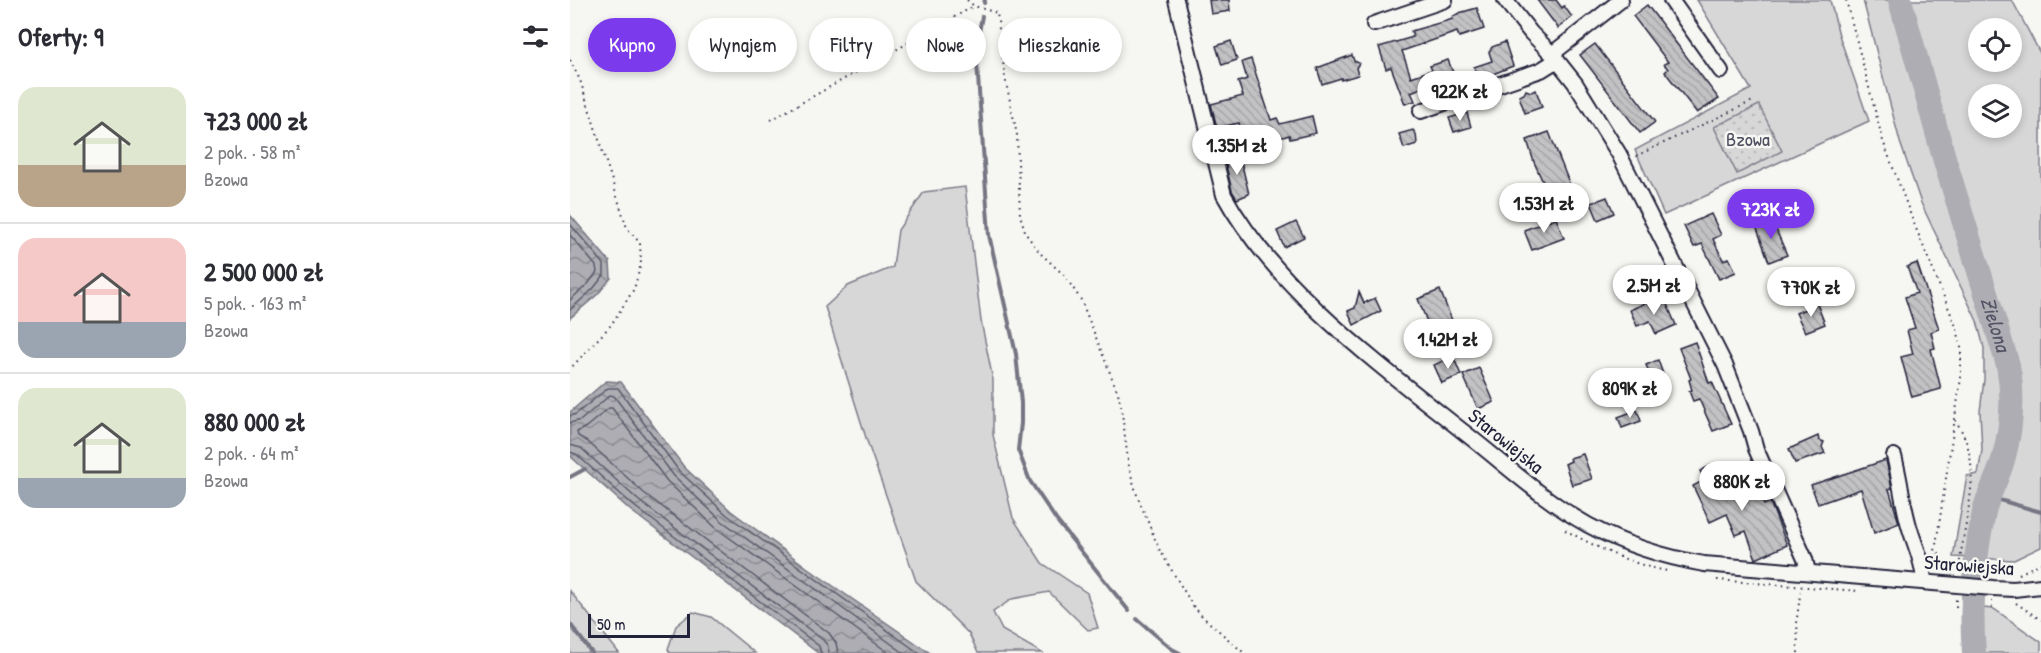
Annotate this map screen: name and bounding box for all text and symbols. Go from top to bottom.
chip: Kupno [588,18,676,72]
chip: Wynajem [688,18,797,72]
chip: Filtry [809,18,894,72]
chip: Nowe [906,18,986,72]
chip: Mieszkanie [998,18,1122,72]
map controls [1968,18,2022,138]
button: locate [1968,18,2022,72]
text: Oferty: 9 [18,19,104,54]
icon: filters [519,20,552,53]
pin: 922K zł [1405,71,1515,122]
text: 922K zł [1431,77,1489,104]
button: layers [1968,84,2022,138]
text: 723 000 zł [204,103,309,138]
icon: home [66,111,138,183]
pin: 1.35M zł [1175,125,1299,176]
park label: Bzowa [1726,125,1770,152]
text: 1.35M zł [1206,131,1268,158]
text: 2 pok. · 58 m² [204,138,300,165]
text: Bzowa [204,165,248,192]
pin: 1.53M zł [1482,183,1606,234]
text: 1.53M zł [1513,189,1575,216]
pin: 723K zł [1716,189,1826,240]
text: 723K zł [1741,195,1801,222]
text: 2 500 000 zł [204,254,324,289]
icon: home [66,262,138,334]
pin: 2.5M zł [1599,265,1709,316]
pin: 770K zł [1756,267,1866,318]
text: 2.5M zł [1627,271,1681,298]
text: 770K zł [1781,273,1841,300]
text: 5 pok. · 163 m² [204,289,306,316]
water label: Zielona [1974,293,2019,358]
text: Bzowa [204,316,248,343]
pin: 1.42M zł [1386,319,1510,370]
text: 1.42M zł [1417,325,1479,352]
pin: 809K zł [1575,368,1685,419]
text: 809K zł [1602,374,1658,401]
street label: Starowiejska [1463,402,1550,479]
text: 880 000 zł [204,404,306,439]
icon: home [66,412,138,484]
text: 2 pok. · 64 m² [204,439,299,466]
pin: 880K zł [1687,461,1797,512]
text: Bzowa [204,466,248,493]
text: 880K zł [1713,467,1771,494]
street label: Starowiejska [1923,548,2015,581]
scale bar [588,611,690,638]
text: 50 m [597,613,626,635]

